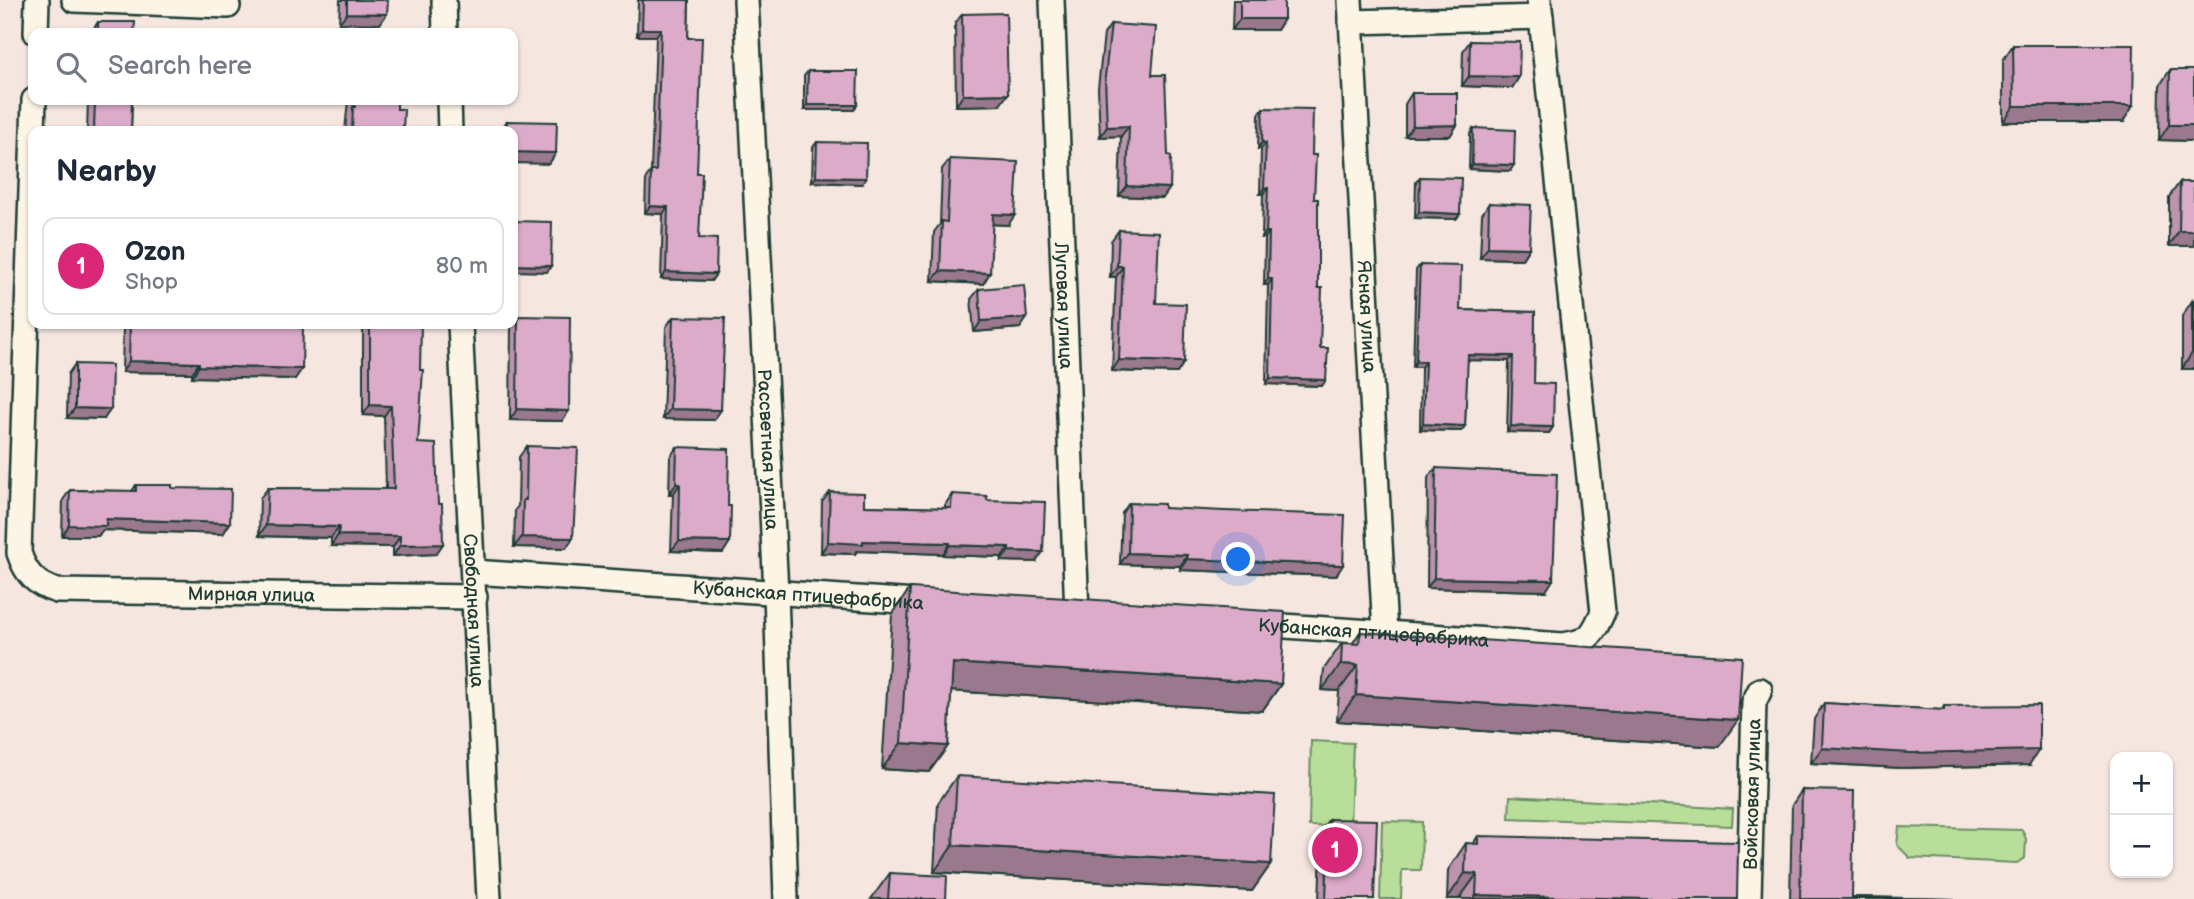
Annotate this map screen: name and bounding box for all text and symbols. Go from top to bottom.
search box [28,28,518,105]
icon: search [52,48,90,86]
text: Search here [108,51,252,82]
text: Nearby [56,154,156,190]
text: Ozon [125,237,186,268]
street label: Луговая улица [1049,241,1077,370]
text: 1 [76,252,86,280]
text: 80 m [436,252,488,280]
street label: Ясная улица [1351,260,1381,374]
text: Shop [125,268,178,296]
street label: Рассветная улица [752,368,783,531]
street label: Свободная улица [458,533,488,688]
your location [1221,542,1255,576]
street label: Кубанская птицефабрика [692,577,924,615]
street label: Мирная улица [187,583,315,608]
street label: Кубанская птицефабрика [1257,614,1490,653]
street label: Войсковая улица [1740,718,1767,870]
map controls [2110,752,2173,878]
button: + [2110,752,2173,815]
button: − [2110,815,2173,878]
pin: 1 [1312,824,1358,876]

